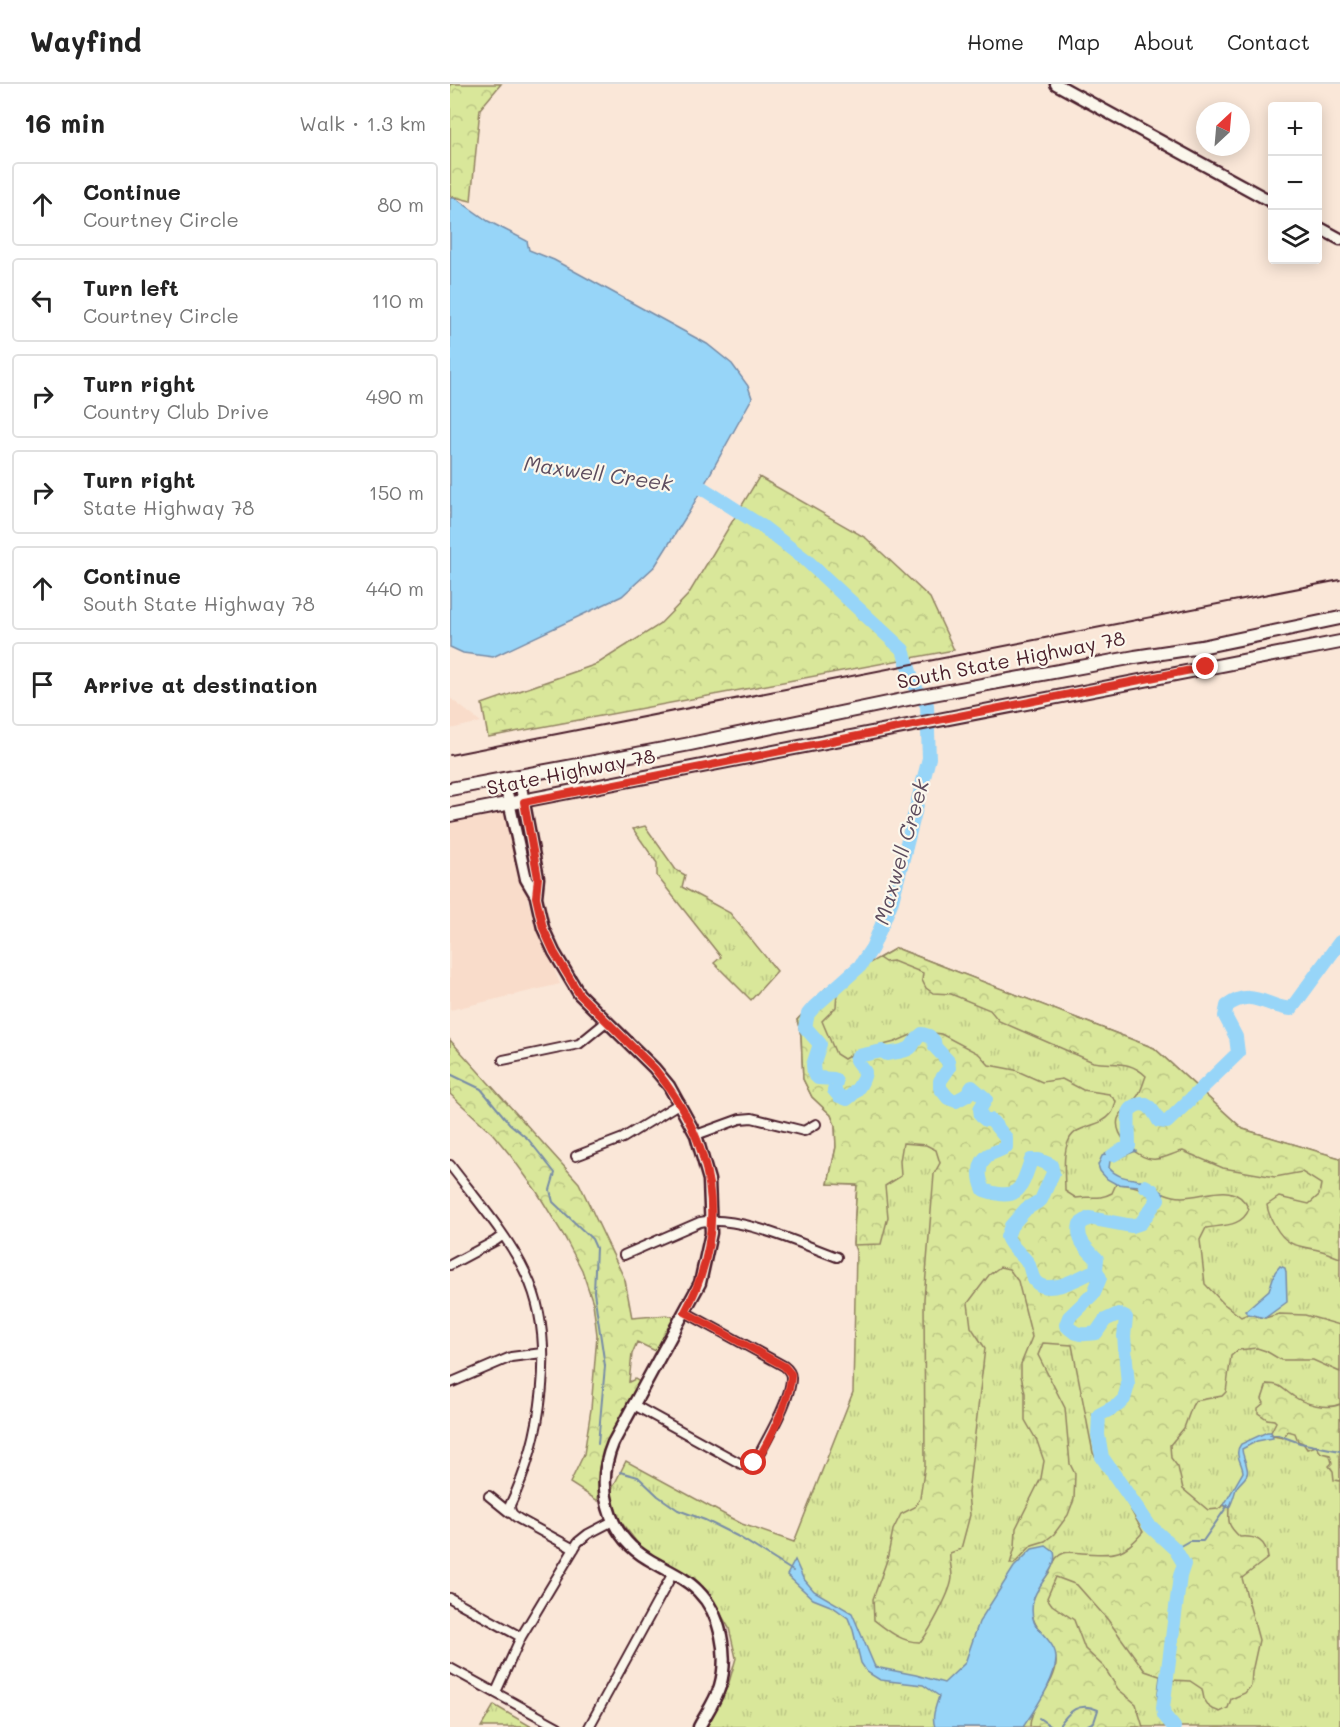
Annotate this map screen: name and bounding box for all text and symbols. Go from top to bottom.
text: Wayfind [30,23,141,59]
text: Home [967,28,1024,55]
text: Map [1057,28,1100,55]
text: About [1133,28,1194,55]
text: Contact [1227,28,1310,55]
north arrow [1196,102,1250,156]
map controls [1268,102,1322,264]
button: + [1268,102,1322,156]
text: 16 min [24,106,105,140]
text: Walk · 1.3 km [299,110,426,136]
button: − [1268,156,1322,210]
text: Continue [83,177,181,206]
icon: ahead [26,188,59,221]
text: 80 m [377,191,424,217]
text: Courtney Circle [83,206,239,232]
button: layers [1268,210,1322,264]
text: Turn left [83,273,179,302]
icon: left [26,284,59,317]
text: 110 m [371,287,424,313]
text: Courtney Circle [83,302,239,328]
text: Turn right [83,369,195,398]
icon: right [26,380,59,413]
text: 490 m [366,383,424,409]
text: Country Club Drive [83,398,269,424]
water label: Maxwell Creek [522,449,675,496]
text: Turn right [83,465,195,494]
icon: right [26,476,59,509]
text: 150 m [369,479,424,505]
text: State Highway 78 [83,494,254,520]
text: Continue [83,561,181,590]
icon: ahead [26,572,59,605]
text: 440 m [366,575,424,601]
text: South State Highway 78 [83,590,315,616]
street label: South State Highway 78 [894,624,1127,694]
route end [1192,653,1218,679]
icon: arrive [26,668,59,701]
text: Arrive at destination [83,670,318,699]
street label: State Highway 78 [484,742,657,800]
water label: Maxwell Creek [867,775,934,927]
route start [740,1449,766,1475]

